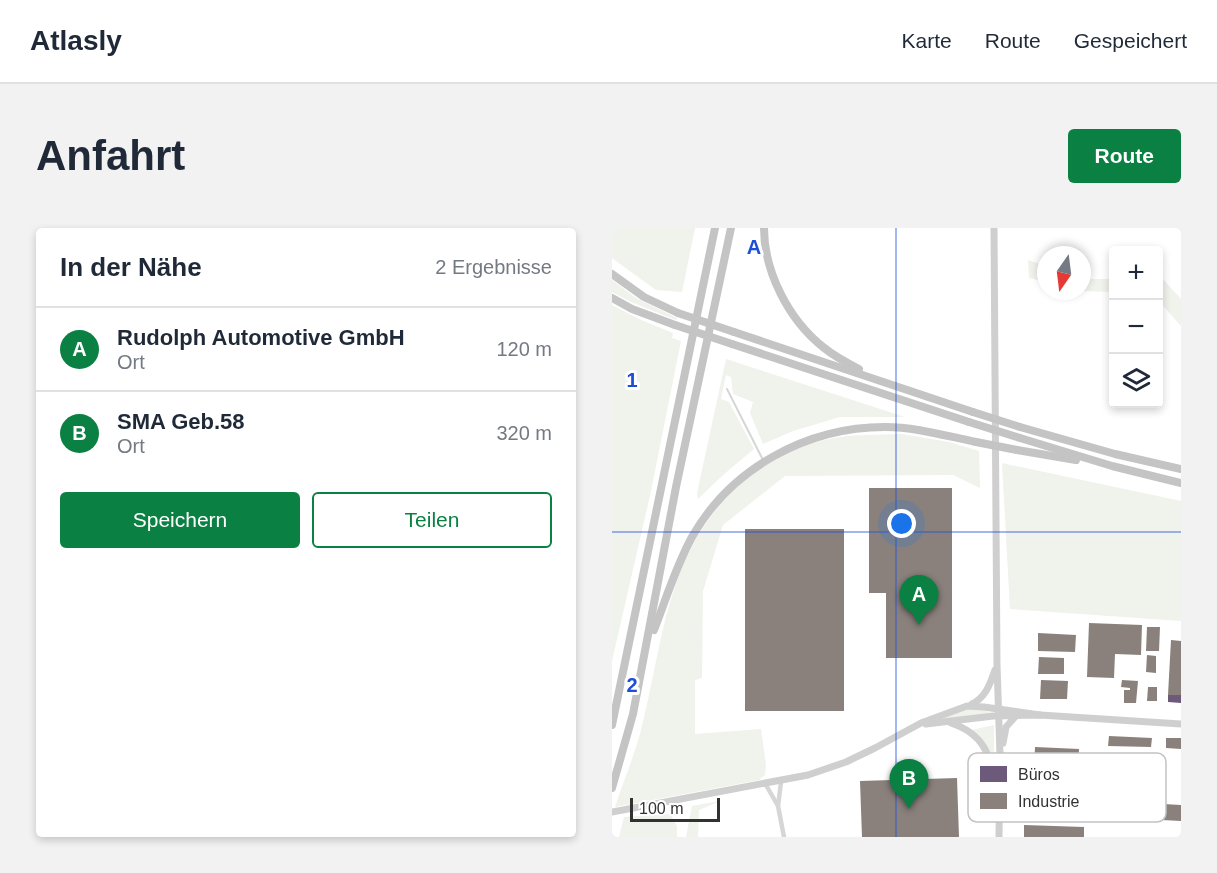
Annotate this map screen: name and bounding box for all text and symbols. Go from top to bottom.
text: Atlasly [30,25,122,56]
text: Karte [902,29,952,52]
text: Route [985,29,1041,52]
text: Gespeichert [1074,29,1187,52]
button: Route [1068,129,1181,183]
text: Anfahrt [36,132,185,179]
text: A [747,236,761,258]
north arrow [1037,246,1091,300]
map controls [1109,246,1163,408]
button: + [1109,246,1163,300]
text: In der Nähe [60,252,202,282]
text: 2 Ergebnisse [435,256,552,278]
button: − [1109,300,1163,354]
text: Rudolph Automotive GmbH [117,325,405,350]
text: A [72,338,87,360]
text: 120 m [496,338,552,360]
text: Ort [117,351,145,373]
button: layers [1109,354,1163,408]
text: 1 [626,369,638,391]
text: SMA Geb.58 [117,409,245,434]
text: B [72,422,87,444]
text: 320 m [496,422,552,444]
text: Ort [117,435,145,457]
button: Speichern [60,492,300,548]
button: Teilen [312,492,552,548]
your location [887,509,916,538]
pin: A [900,576,938,625]
text: 2 [626,674,638,696]
legend [968,753,1166,822]
pin: B [890,760,928,809]
text: Büros [1018,766,1060,783]
text: Industrie [1018,793,1079,810]
scale bar [630,795,720,822]
text: 100 m [639,800,683,817]

